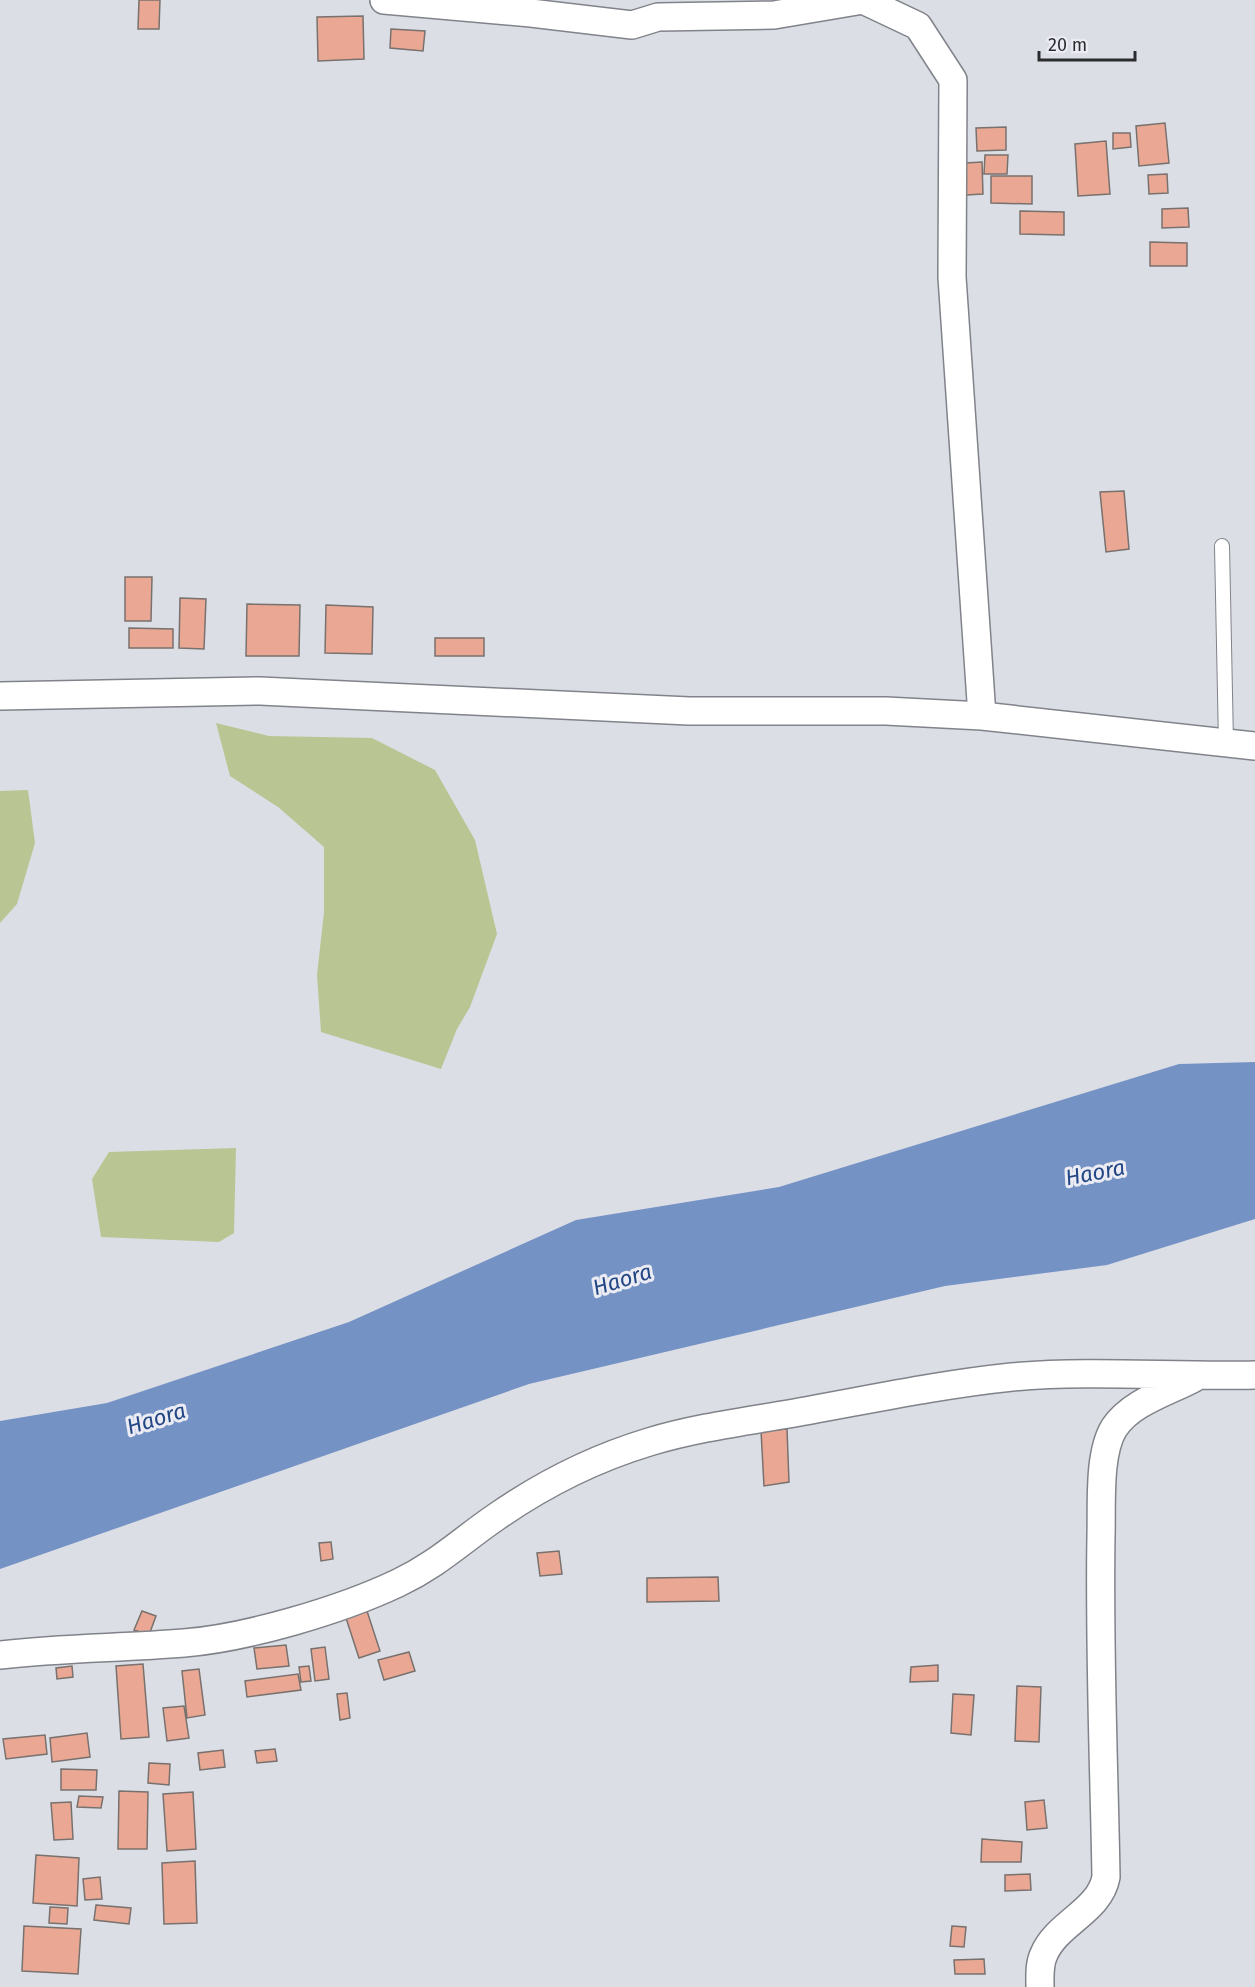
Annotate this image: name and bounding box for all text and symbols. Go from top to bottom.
scale bar [1039,24,1135,62]
text: 20 m [1048,34,1087,56]
water label: Haora [1063,1153,1127,1191]
water label: Haora [589,1258,655,1301]
water label: Haora [123,1397,189,1440]

